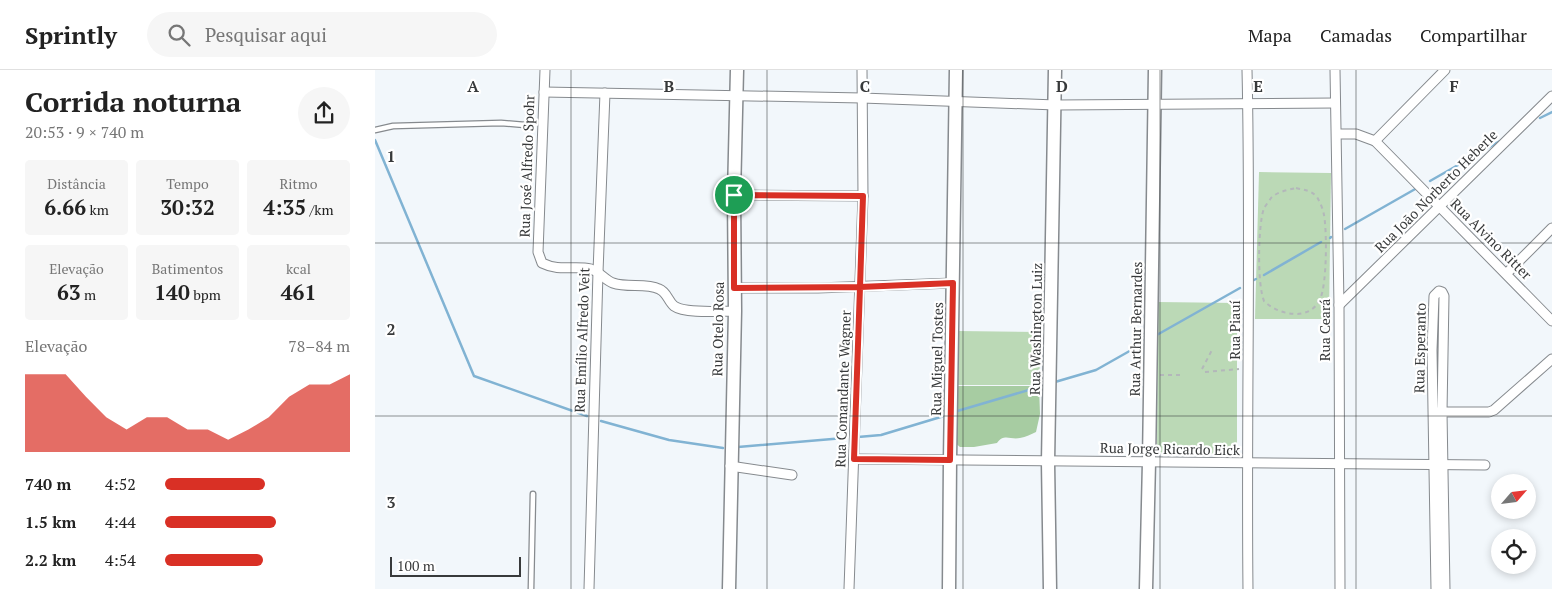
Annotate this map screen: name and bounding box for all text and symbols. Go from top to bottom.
search box [147,12,497,57]
text: Sprintly [25,19,117,51]
icon: search [165,21,193,49]
text: Pesquisar aqui [205,22,327,47]
text: Mapa [1248,23,1292,47]
text: Camadas [1320,23,1392,47]
text: Compartilhar [1420,23,1527,47]
text: A [467,75,479,97]
text: B [664,75,674,97]
text: C [860,75,870,97]
text: D [1056,75,1068,97]
text: E [1253,75,1263,97]
text: F [1449,75,1459,97]
text: Corrida noturna [25,83,241,120]
button: share [298,87,350,139]
street label: Rua José Alfredo Spohr [515,94,539,238]
text: 20:53 · 9 × 740 m [25,121,144,143]
street label: Rua João Norberto Heberle [1370,125,1501,256]
text: 1 [386,145,396,167]
text: Distância [47,174,106,193]
text: Tempo [166,174,209,193]
text: Ritmo [279,174,318,193]
pin [713,174,755,216]
icon: arrive [720,181,748,209]
text: 6.66 [44,193,86,221]
text: 30:32 [160,193,215,221]
text: 4:35 [263,193,306,221]
street label: Rua Alvino Ritter [1447,194,1537,284]
text: km [86,200,109,219]
text: /km [306,200,334,219]
text: Elevação [49,259,104,278]
text: Batimentos [152,259,223,278]
text: kcal [286,259,311,278]
street label: Rua Arthur Bernardes [1125,261,1146,397]
street label: Rua Washington Luiz [1025,263,1046,395]
street label: Rua Emílio Alfredo Veit [569,266,594,413]
text: 63 [57,278,81,306]
text: 140 [154,278,190,306]
text: 461 [281,278,316,306]
street label: Rua Otelo Rosa [707,281,728,377]
text: m [81,285,96,304]
text: bpm [190,285,221,304]
street label: Rua Ceará [1315,299,1334,361]
street label: Rua Piauí [1225,300,1244,360]
street label: Rua Miguel Tostes [926,302,947,416]
street label: Rua Esperanto [1409,302,1430,393]
street label: Rua Comandante Wagner [830,309,855,468]
text: 2 [386,318,396,340]
text: Elevação [25,335,87,357]
text: 78–84 m [288,335,350,357]
street label: Rua Jorge Ricardo Eick [1100,438,1241,459]
text: 740 m [25,473,71,495]
text: 4:52 [105,473,136,495]
north arrow [1491,474,1536,519]
map controls [1491,474,1536,574]
text: 3 [386,491,396,513]
text: 1.5 km [25,511,76,533]
text: 4:44 [105,511,136,533]
button: locate [1491,529,1536,574]
text: 2.2 km [25,549,76,571]
text: 4:54 [105,549,136,571]
scale bar [390,554,521,577]
text: 100 m [397,556,435,575]

